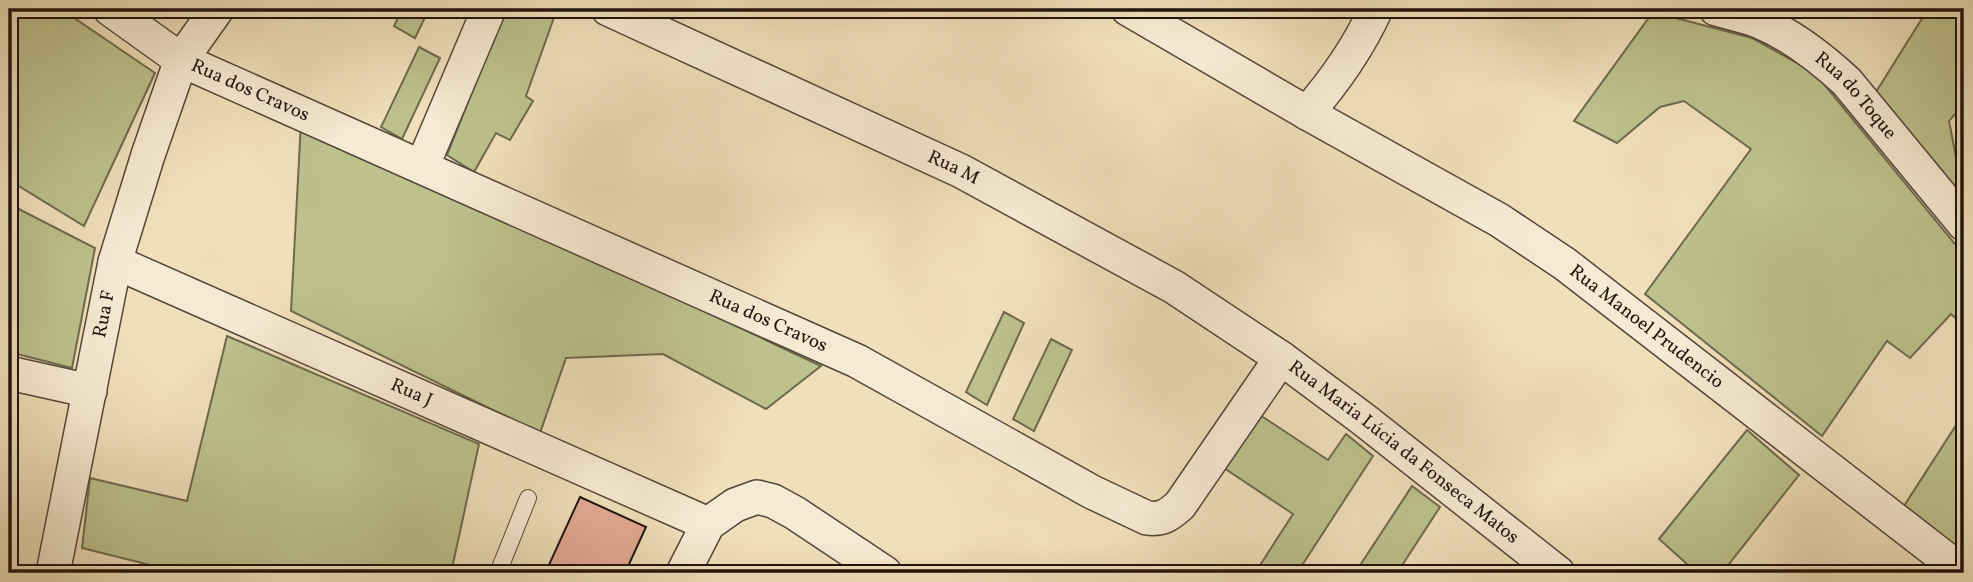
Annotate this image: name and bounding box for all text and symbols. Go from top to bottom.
street label: Rua do Toque [1809,46,1902,145]
street label: Rua dos Cravos [187,53,313,128]
street label: Rua M [923,144,984,192]
street label: Rua Manoel Prudencio [1564,259,1729,395]
street label: Rua dos Cravos [705,284,831,359]
street label: Rua F [87,288,122,340]
street label: Rua Maria Lúcia da Fonseca Matos [1283,355,1524,550]
street label: Rua J [386,372,436,414]

